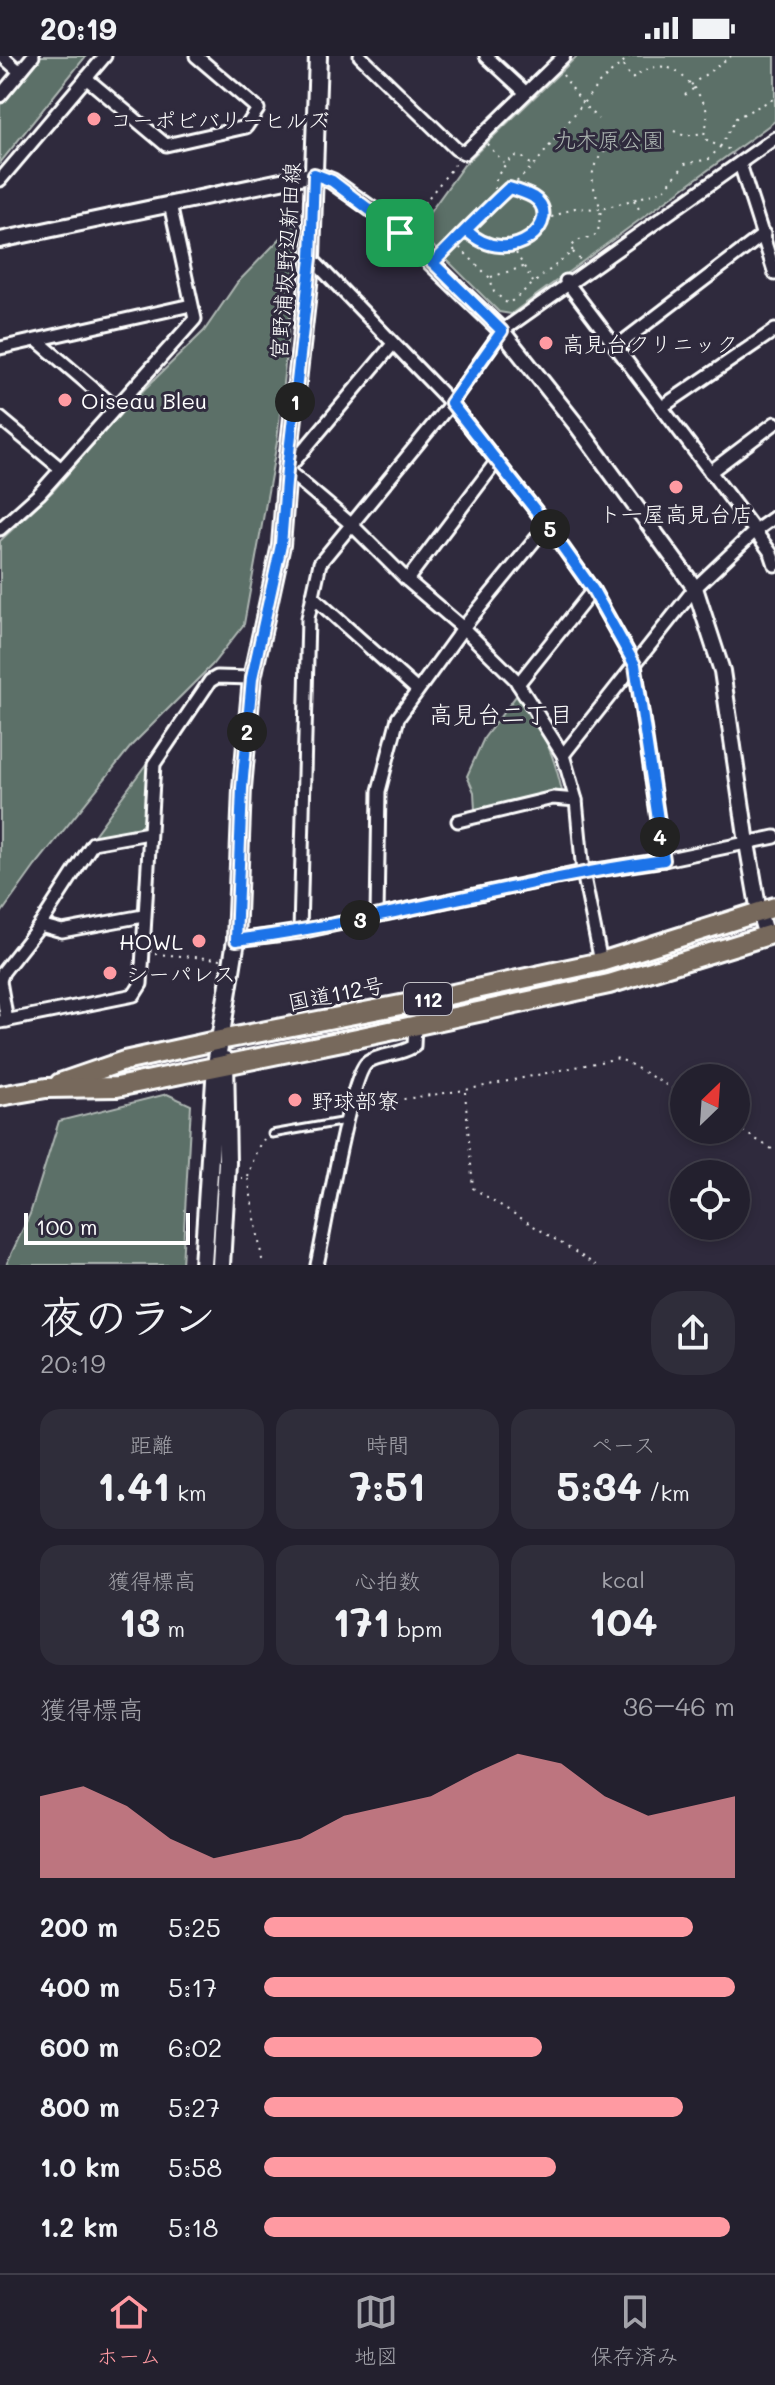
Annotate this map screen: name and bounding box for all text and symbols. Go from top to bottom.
text: 20:19 [40,8,117,48]
place label: コーポビバリーヒルズ [110,105,330,134]
marker: コーポビバリーヒルズ [85,110,103,128]
park label: 九木原公園 [554,125,664,154]
street label: 宮野浦坂野辺新田線 [264,161,306,361]
pin [366,199,434,267]
icon: arrive [378,211,422,255]
place label: 高見台クリニック [562,329,738,358]
marker: 高見台クリニック [537,334,555,352]
pin: 1 [275,382,315,422]
place label: Oiseau Bleu [81,386,207,415]
text: 1 [290,387,300,416]
marker: Oiseau Bleu [56,391,74,409]
marker: ト一屋高見台店 [667,478,685,496]
place label: ト一屋高見台店 [599,499,753,528]
pin: 5 [530,509,570,549]
text: 5 [544,514,556,543]
district label: 高見台二丁目 [429,698,573,729]
pin: 2 [227,712,267,752]
text: 2 [241,717,253,746]
pin: 4 [640,817,680,857]
text: 4 [653,822,667,851]
pin: 3 [340,900,380,940]
text: 3 [353,905,367,934]
place label: HOWL [119,927,183,956]
marker: HOWL [190,932,208,950]
place label: シーパレス [126,959,236,988]
marker: シーパレス [101,964,119,982]
street label: 国道112号 [285,969,387,1017]
road number: 112 [404,983,452,1015]
north arrow [670,1064,750,1144]
map controls [670,1064,750,1240]
place label: 野球部寮 [311,1086,399,1115]
marker: 野球部寮 [286,1091,304,1109]
button: locate [670,1160,750,1240]
scale bar [24,1209,190,1245]
text: 100 m [36,1212,98,1241]
text: 夜のラン [40,1287,216,1344]
button: share [651,1291,735,1375]
text: 20:19 [40,1346,106,1380]
text: 距離 [130,1430,174,1459]
text: 時間 [365,1430,410,1459]
text: ペース [591,1430,656,1459]
text: 1.41 [97,1459,170,1511]
text: 7:51 [349,1459,426,1511]
text: 5:34 [557,1459,642,1511]
text: km [170,1478,207,1507]
text: /km [642,1478,690,1507]
text: kcal [601,1565,645,1594]
text: 獲得標高 [108,1566,196,1595]
text: 心拍数 [354,1566,421,1595]
text: 104 [589,1594,658,1646]
text: 13 [119,1595,160,1647]
text: 171 [333,1595,390,1647]
text: m [160,1614,185,1643]
text: bpm [390,1614,442,1643]
text: 36–46 m [623,1689,735,1723]
text: 獲得標高 [40,1692,144,1726]
text: 200 m [40,1910,118,1944]
text: 5:25 [168,1910,221,1944]
text: 400 m [40,1970,120,2004]
text: 5:17 [168,1970,217,2004]
text: 600 m [40,2030,119,2064]
text: 6:02 [168,2030,222,2064]
text: 800 m [40,2090,120,2124]
text: 5:27 [168,2090,220,2124]
text: 1.0 km [40,2150,120,2184]
text: 5:58 [168,2150,222,2184]
text: 1.2 km [40,2210,118,2244]
text: 5:18 [168,2210,219,2244]
tab: ホーム [96,2290,161,2370]
tab: 地図 [354,2290,398,2370]
tab: 保存済み [591,2290,679,2370]

